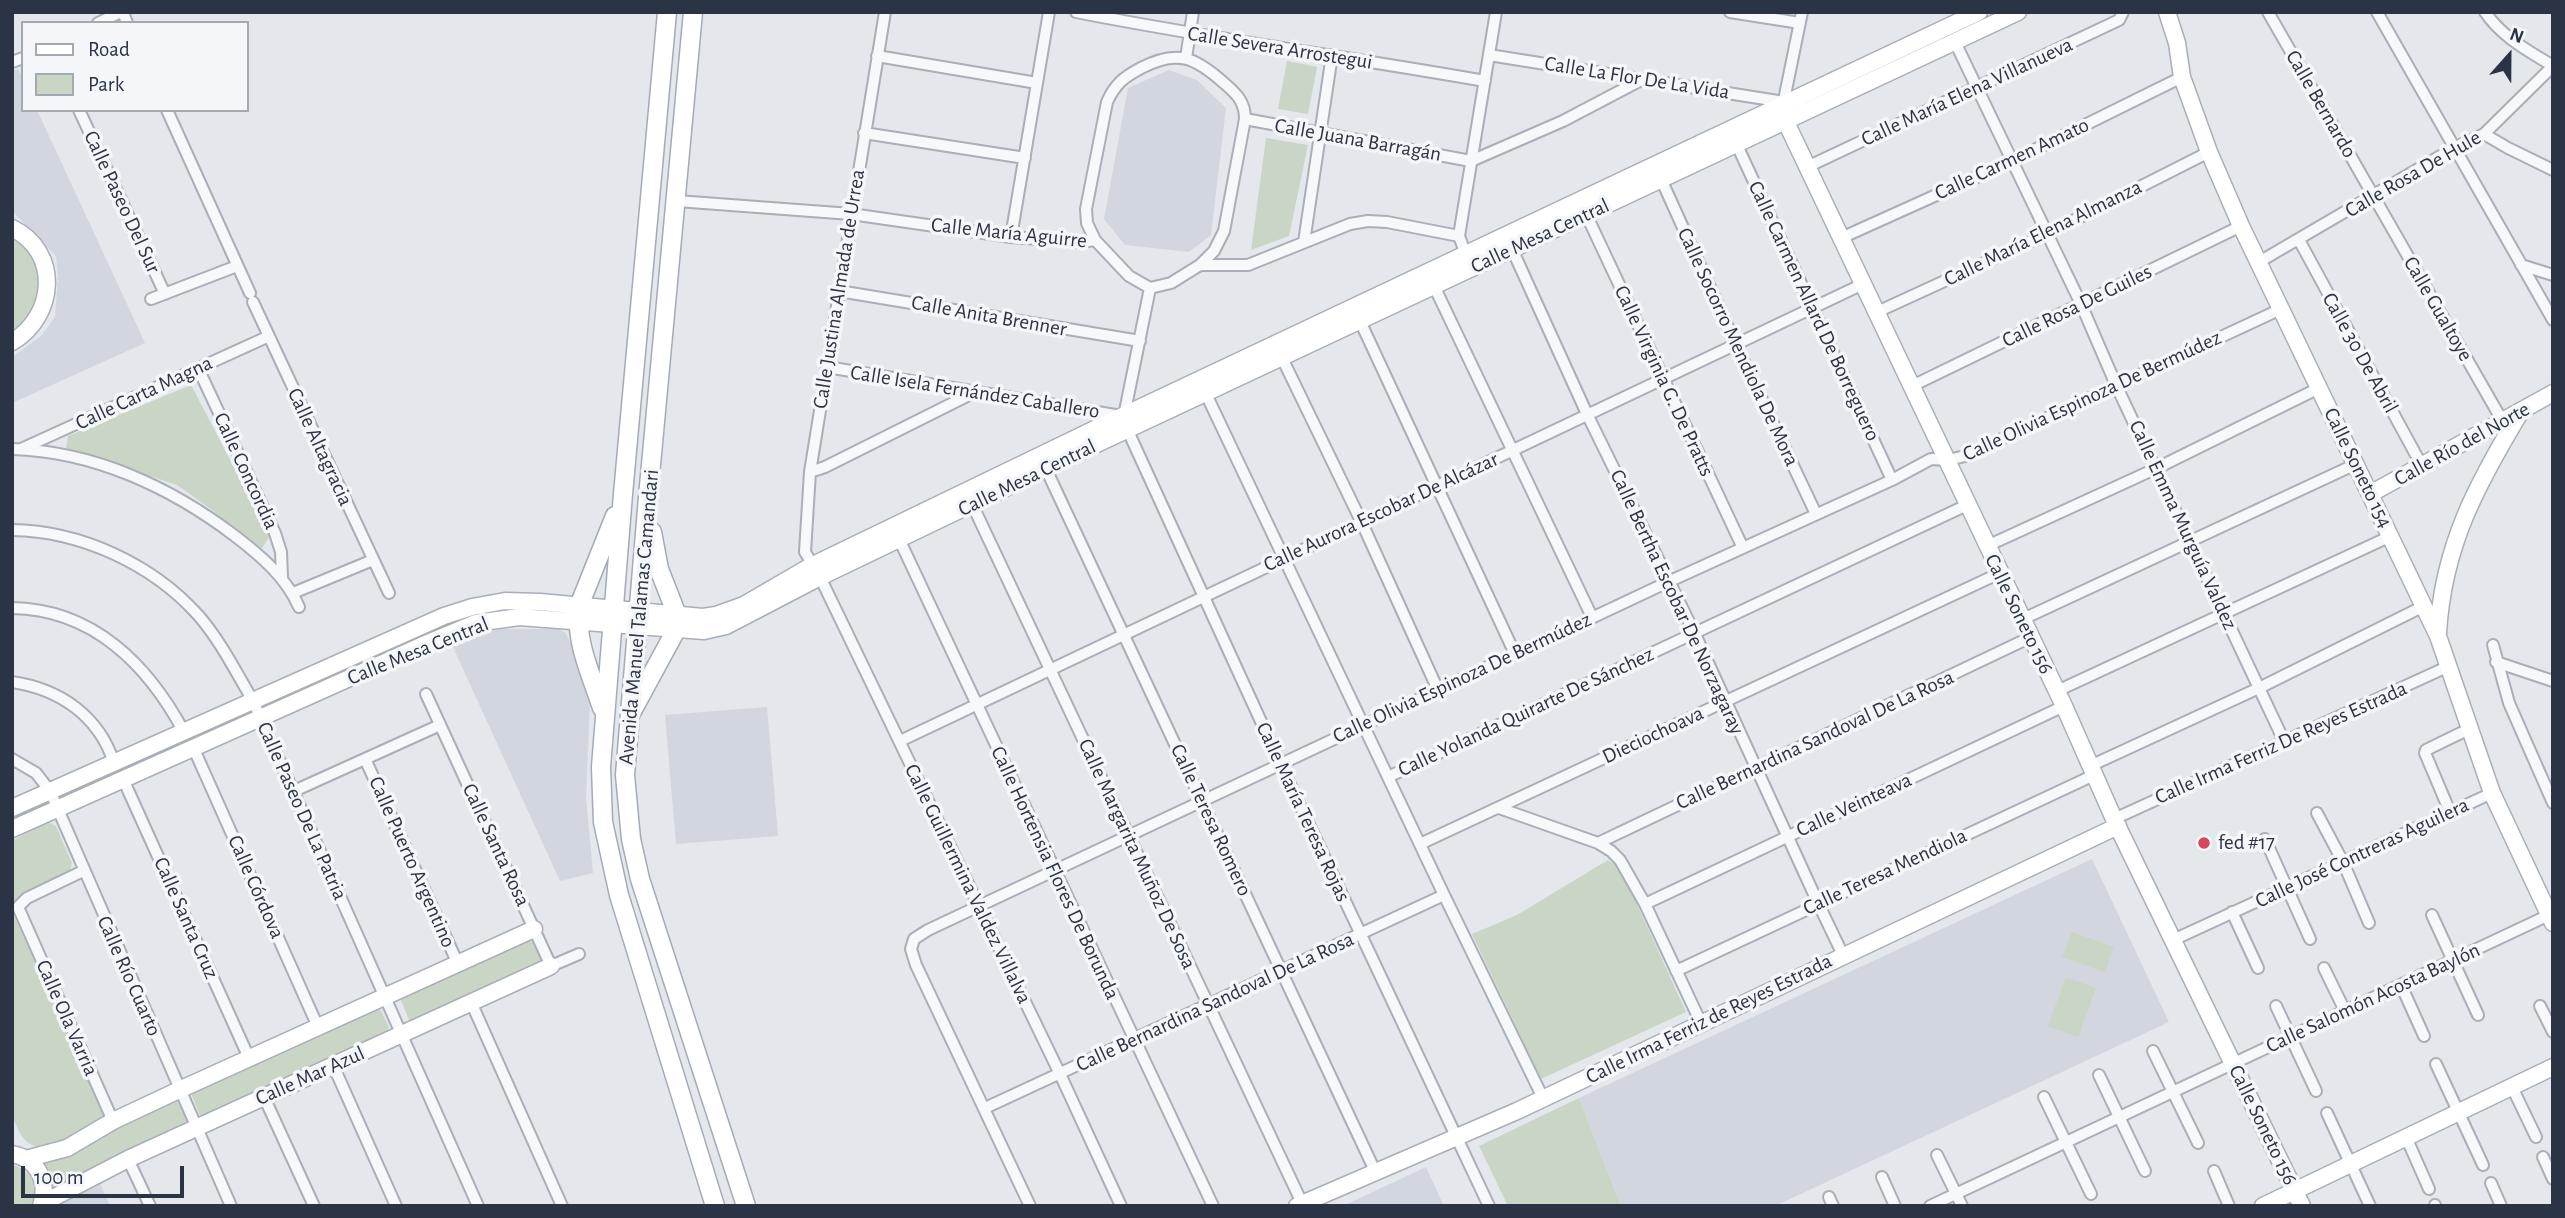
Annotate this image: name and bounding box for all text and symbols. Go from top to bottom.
legend [21,21,248,112]
street label: Calle Severa Arrostegui [1186,21,1374,75]
north arrow [2474,21,2544,91]
text: N [2507,25,2526,47]
street label: Calle María Elena Villanueva [1857,32,2077,152]
text: Road [88,39,130,60]
street label: Calle Bernardo [2280,46,2362,162]
street label: Calle La Flor De La Vida [1543,51,1731,105]
text: Park [88,74,124,95]
street label: Calle Carmen Amato [1931,112,2093,206]
street label: Calle Juana Barragán [1273,113,1443,167]
street label: Calle Rosa De Hule [2341,125,2485,223]
street label: Calle Paseo Del Sur [78,127,166,277]
street label: Calle Justina Almada de Urrea [808,167,870,411]
street label: Calle María Elena Almanza [1940,174,2146,292]
street label: Calle Carmen Allard De Borreguero [1743,177,1885,445]
street label: Calle Mesa Central [1467,193,1613,279]
street label: Calle María Aguirre [930,212,1088,254]
street label: Calle Socorro Mendiola De Mora [1672,224,1804,470]
street label: Calle Gualtoye [2398,252,2478,366]
street label: Calle Rosa De Guiles [1998,259,2156,353]
street label: Calle Virginia G. De Pratts [1609,281,1719,481]
street label: Calle 30 De Abril [2317,288,2403,418]
street label: Calle Anita Brenner [909,290,1069,342]
street label: Calle Olivia Espinoza De Bermúdez [1959,325,2225,467]
street label: Calle Carta Magna [72,350,216,436]
street label: Calle Isela Fernández Caballero [849,360,1101,424]
street label: Calle Altagracia [282,384,358,510]
street label: Calle Río del Norte [2390,396,2534,492]
street label: Calle Soneto 154 [2318,404,2398,532]
street label: Calle Concordia [208,408,284,534]
street label: Calle Emma Murguía Valdez [2123,416,2243,634]
street label: Calle Mesa Central [954,434,1100,522]
street label: Calle Aurora Escobar De Alcázar [1260,446,1502,578]
street label: Calle Bertha Escobar De Norzagaray [1604,465,1750,739]
street label: Avenida Manuel Talamas Camandari [614,468,664,766]
street label: Calle Soneto 156 [1979,550,2059,678]
street label: Calle Olivia Espinoza De Bermúdez [1329,607,1595,749]
street label: Calle Mesa Central [344,611,492,691]
street label: Calle Yolanda Quirarte De Sánchez [1394,642,1658,782]
street label: Calle Bernardina Sandoval De La Rosa [1672,664,1958,816]
street label: Calle Irma Ferriz De Reyes Estrada [2151,676,2411,810]
street label: Dieciochoava [1598,701,1708,769]
street label: Calle Paseo De La Patria [251,718,353,904]
street label: Calle María Teresa Rojas [1250,718,1356,906]
street label: Calle Margarita Muñoz De Sosa [1072,735,1202,973]
street label: Calle Teresa Romero [1165,740,1257,900]
street label: Calle Hortensia Flores De Borunda [985,742,1125,1004]
street label: Calle Guillermina Valdez Villalva [899,760,1037,1008]
street label: Calle Veinteava [1792,767,1916,843]
street label: Calle Puerto Argentino [363,773,461,951]
street label: Calle Santa Rosa [457,780,535,910]
street label: Calle José Contreras Aguilera [2251,792,2473,914]
street label: Calle Teresa Mendiola [1799,823,1971,921]
place label: fed #17 [2218,830,2275,856]
street label: Calle Córdova [222,831,290,943]
marker: fed #17 [2196,835,2212,851]
street label: Calle Santa Cruz [148,853,224,983]
street label: Calle Río Cuarto [91,912,167,1040]
street label: Calle Bernardina Sandoval De La Rosa [1072,926,1358,1078]
street label: Calle Salomón Acosta Baylón [2262,937,2484,1059]
street label: Calle Irma Ferriz de Reyes Estrada [1582,948,1836,1090]
street label: Calle Ola Varria [30,956,104,1080]
street label: Calle Mar Azul [251,1041,369,1111]
street label: Calle Soneto 156 [2223,1061,2303,1189]
scale bar [24,1152,187,1196]
text: 100 m [34,1167,84,1188]

